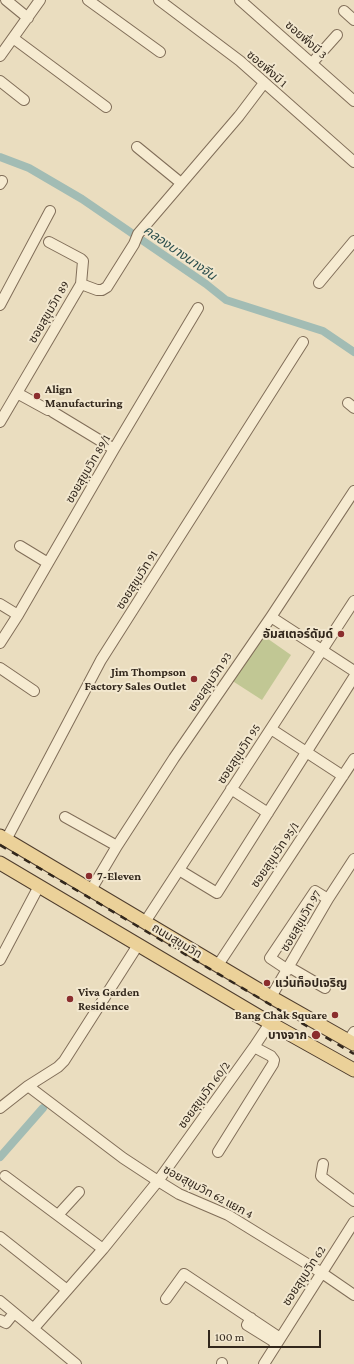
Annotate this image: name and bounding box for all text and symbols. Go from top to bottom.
street label: ซอยพึ่งมี 3 [282,18,330,62]
street label: ซอยพึ่งมี 1 [244,47,290,91]
water label: คลองบางนางจีน [141,222,219,284]
street label: ซอยสุขุมวิท 89 [25,278,73,346]
place label: Align Manufacturing [45,382,122,410]
marker: Align Manufacturing [32,391,42,401]
street label: ซอยสุขุมวิท 89/1 [63,432,113,506]
street label: ซอยสุขุมวิท 91 [113,548,161,612]
place label: อัมสเตอร์ดัมด์ [263,627,333,641]
marker: อัมสเตอร์ดัมด์ [336,629,346,639]
street label: ซอยสุขุมวิท 93 [185,650,235,714]
place label: Jim Thompson Factory Sales Outlet [84,665,186,693]
marker: Jim Thompson Factory Sales Outlet [189,674,199,684]
street label: ซอยสุขุมวิท 95 [214,721,264,787]
street label: ซอยสุขุมวิท 95/1 [248,819,302,891]
place label: 7-Eleven [97,869,141,883]
marker: 7-Eleven [84,871,94,881]
street label: ซอยสุขุมวิท 97 [278,888,324,954]
street label: ถนนสุขุมวิท [149,920,205,962]
place label: แว่นท็อปเจริญ [275,976,347,990]
marker: แว่นท็อปเจริญ [262,978,272,988]
place label: Viva Garden Residence [78,985,139,1013]
marker: Viva Garden Residence [65,994,75,1004]
place label: Bang Chak Square [235,1008,327,1022]
marker: Bang Chak Square [330,1010,340,1020]
place label: บางจาก [268,1028,307,1042]
marker: บางจาก [310,1029,322,1041]
street label: ซอยสุขุมวิท 60/2 [175,1059,233,1131]
street label: ซอยสุขุมวิท 62 แยก 4 [161,1162,255,1222]
street label: ซอยสุขุมวิท 62 [279,1243,329,1309]
scale bar [210,1322,323,1348]
text: 100 m [215,1330,244,1344]

